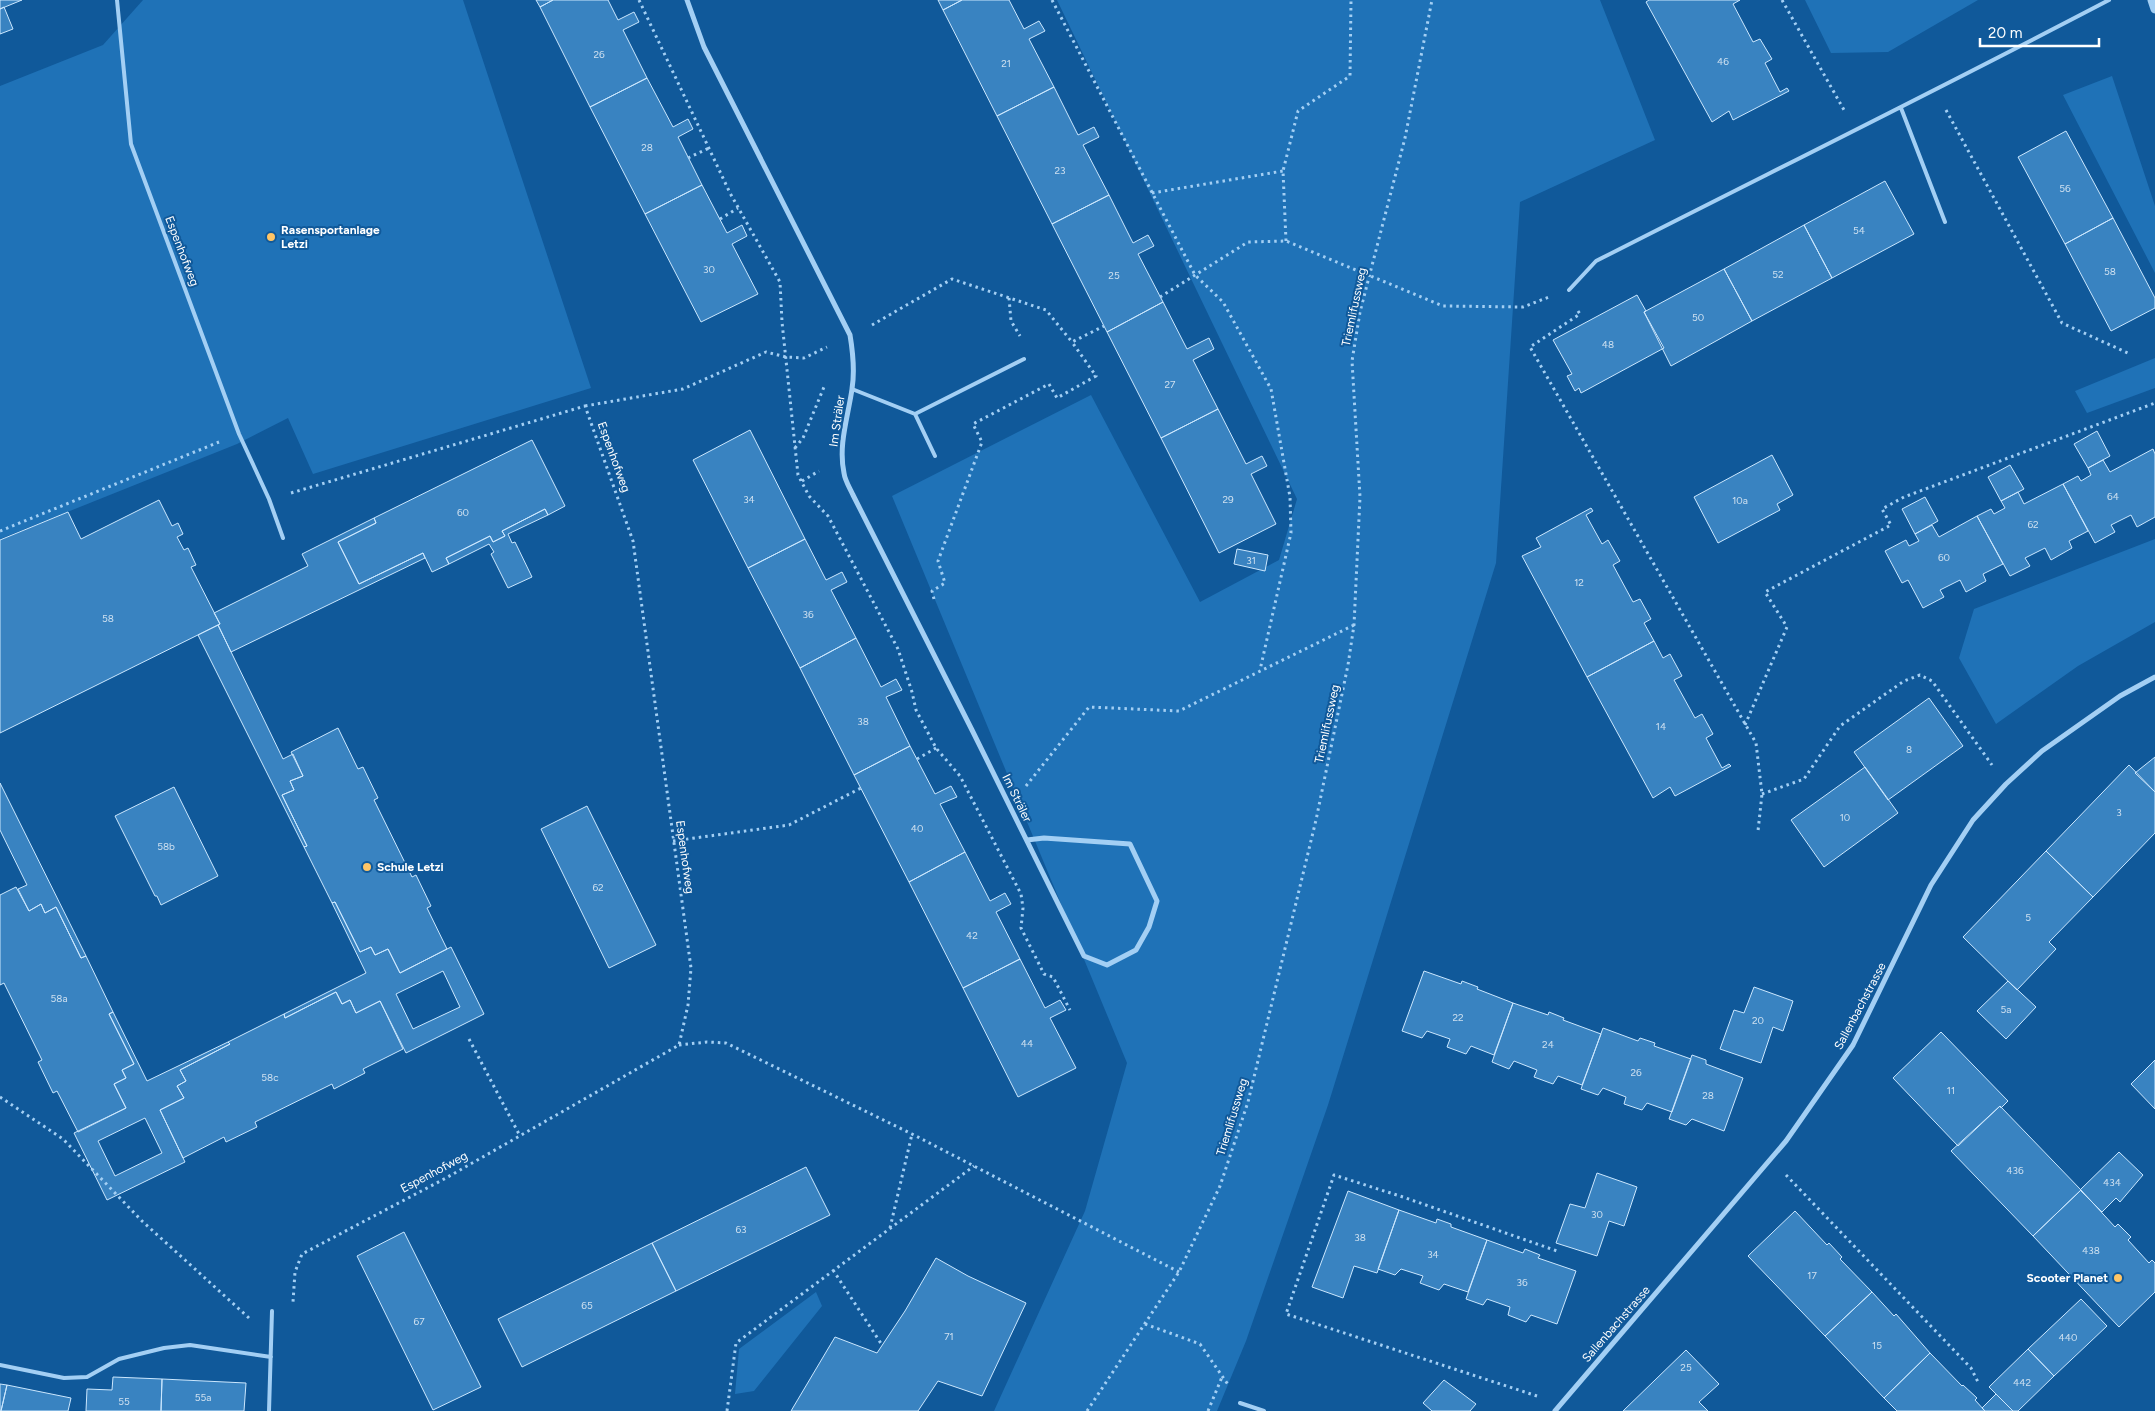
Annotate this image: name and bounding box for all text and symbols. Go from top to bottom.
scale bar [1980,15,2099,47]
text: 20 m [1988,24,2022,42]
house number: 26 [593,48,605,61]
house number: 46 [1717,55,1729,68]
house number: 21 [1001,57,1011,70]
house number: 28 [641,141,653,154]
house number: 23 [1054,164,1066,177]
house number: 56 [2059,182,2071,195]
street label: Espenhofweg [162,214,202,288]
place label: Rasensportanlage Letzi [281,223,380,251]
house number: 54 [1853,224,1865,237]
marker: Rasensportanlage Letzi [265,231,277,243]
house number: 30 [703,263,715,276]
house number: 58 [2104,265,2116,278]
street label: Triemlifussweg [1339,266,1369,348]
house number: 52 [1772,268,1784,281]
house number: 25 [1108,269,1120,282]
house number: 50 [1692,311,1704,324]
house number: 48 [1602,338,1614,351]
house number: 27 [1165,378,1176,391]
street label: Im Sträler [826,394,848,448]
street label: Espenhofweg [595,420,633,494]
house number: 64 [2107,490,2119,503]
house number: 34 [743,493,755,506]
house number: 29 [1222,493,1234,506]
house number: 10a [1732,494,1748,507]
house number: 60 [457,506,469,519]
house number: 62 [2027,518,2039,531]
house number: 60 [1938,551,1950,564]
house number: 31 [1246,554,1256,567]
house number: 12 [1574,576,1584,589]
house number: 36 [802,608,814,621]
house number: 58 [102,612,114,625]
street label: Triemlifussweg [1312,683,1342,765]
house number: 38 [857,715,869,728]
house number: 14 [1656,720,1666,733]
house number: 8 [1906,743,1912,756]
street label: Im Sträler [999,772,1035,824]
house number: 3 [2116,806,2122,819]
house number: 10 [1840,811,1850,824]
street label: Espenhofweg [673,819,697,895]
house number: 40 [911,822,923,835]
house number: 58b [157,840,175,853]
place label: Schule Letzi [377,860,444,874]
marker: Schule Letzi [361,861,373,873]
house number: 62 [592,881,604,894]
house number: 5 [2025,911,2031,924]
house number: 42 [966,929,978,942]
street label: Sallenbachstrasse [1831,960,1889,1052]
house number: 58a [51,992,68,1005]
house number: 5a [2001,1003,2011,1016]
house number: 22 [1452,1011,1464,1024]
house number: 20 [1752,1014,1764,1027]
house number: 44 [1021,1037,1033,1050]
house number: 24 [1542,1038,1554,1051]
house number: 26 [1630,1066,1642,1079]
house number: 58c [261,1071,279,1084]
street label: Triemlifussweg [1214,1077,1250,1157]
house number: 11 [1947,1084,1955,1097]
house number: 28 [1702,1089,1714,1102]
street label: Espenhofweg [398,1148,470,1196]
house number: 436 [2006,1164,2024,1177]
house number: 434 [2103,1176,2121,1189]
house number: 30 [1591,1208,1603,1221]
house number: 63 [735,1223,747,1236]
house number: 38 [1354,1231,1366,1244]
house number: 438 [2082,1244,2100,1257]
house number: 34 [1427,1248,1439,1261]
house number: 17 [1807,1269,1817,1282]
place label: Scooter Planet [2027,1271,2108,1285]
marker: Scooter Planet [2112,1272,2124,1284]
house number: 36 [1516,1276,1528,1289]
street label: Sallenbachstrasse [1579,1283,1653,1365]
house number: 65 [581,1299,593,1312]
house number: 67 [413,1315,425,1328]
house number: 71 [944,1330,954,1343]
house number: 440 [2059,1331,2077,1344]
house number: 15 [1872,1339,1882,1352]
house number: 25 [1680,1361,1692,1374]
house number: 442 [2013,1376,2031,1389]
house number: 55a [195,1391,211,1404]
house number: 55 [118,1395,130,1408]

